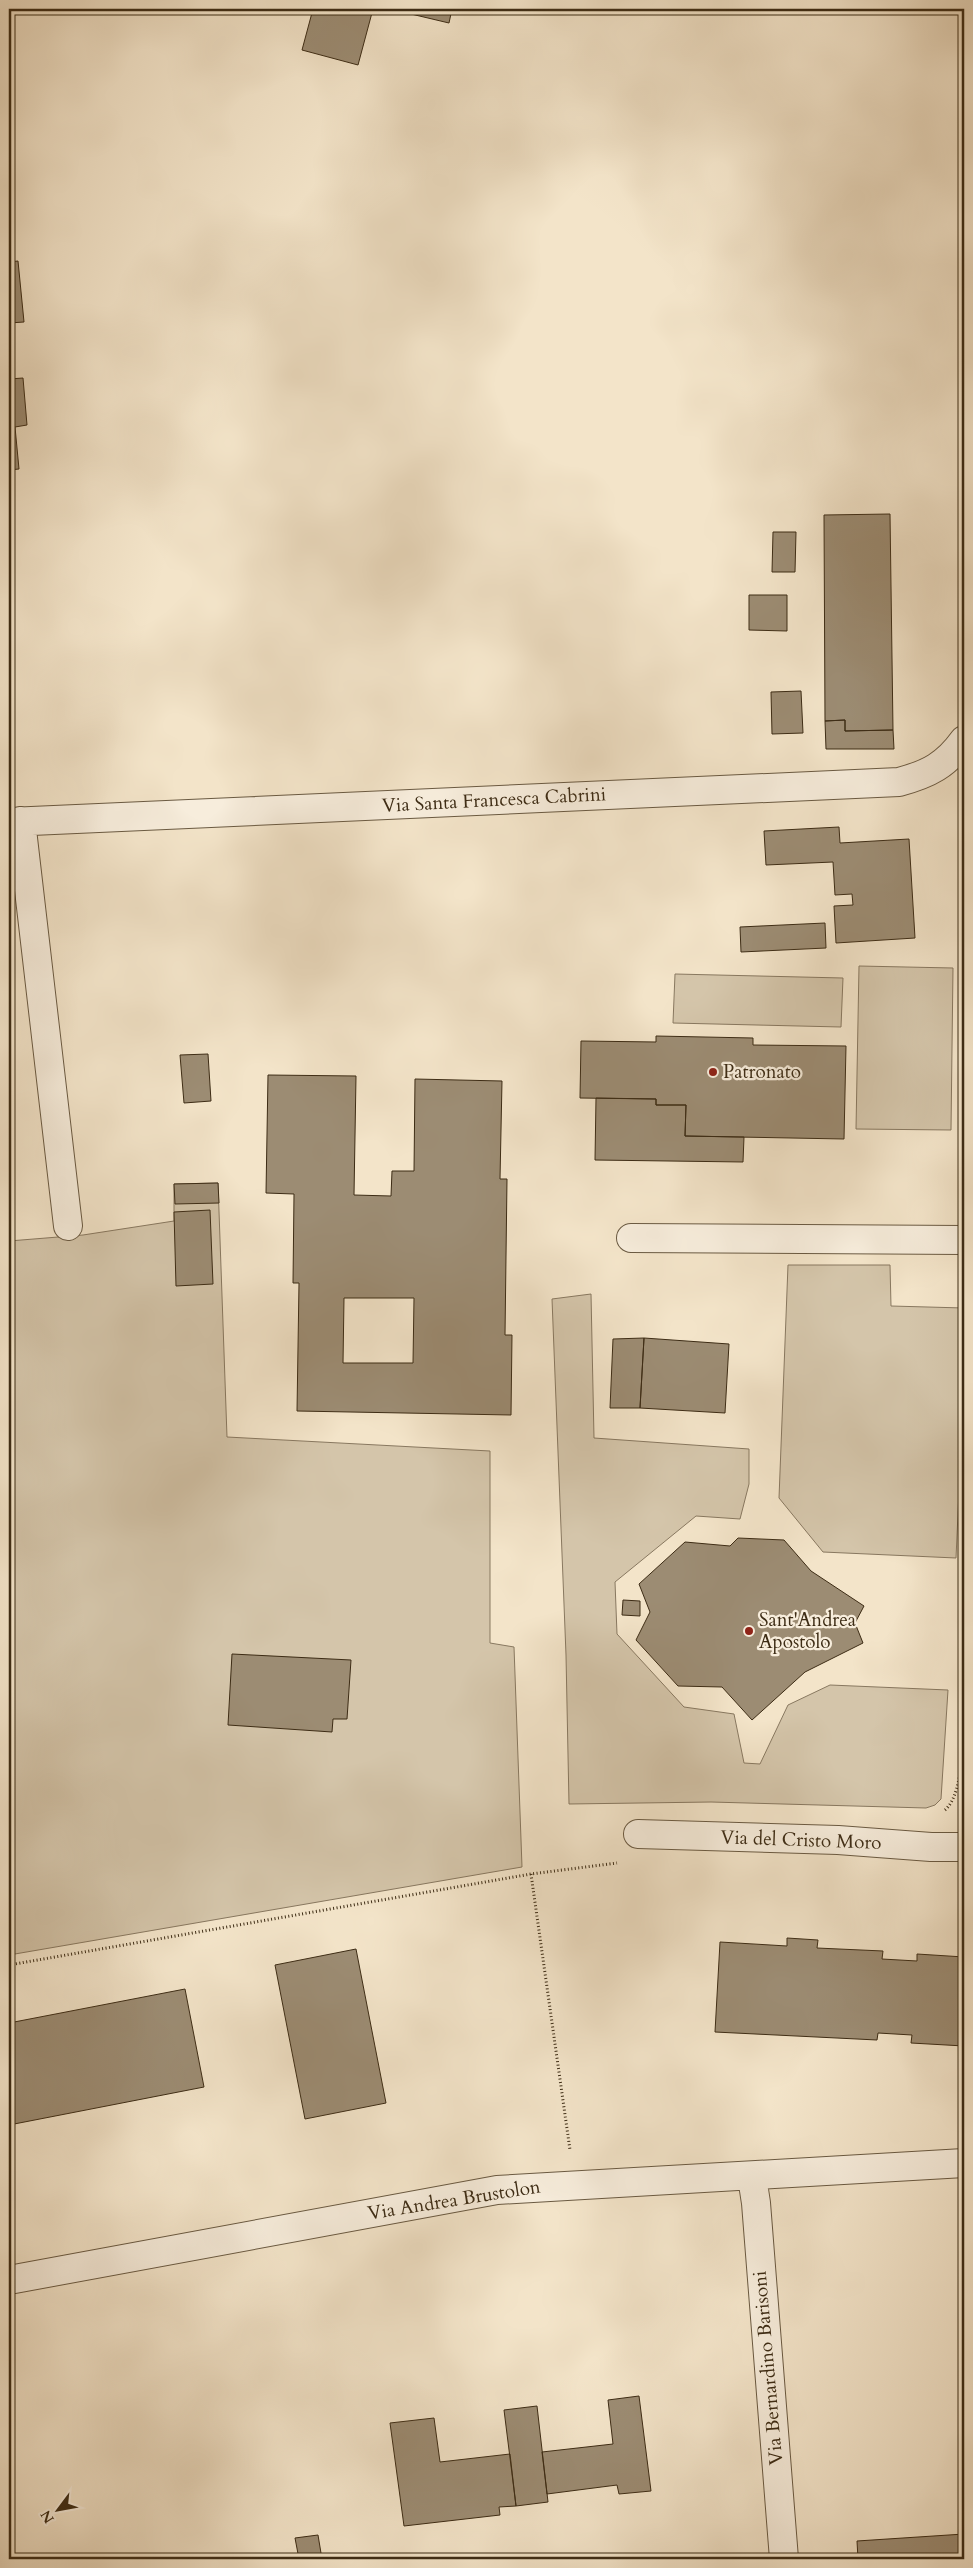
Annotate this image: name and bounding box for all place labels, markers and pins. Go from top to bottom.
place label: Patronato [723,1059,801,1085]
marker: Patronato [707,1066,719,1078]
place label: Sant'Andrea Apostolo [759,1607,856,1655]
marker: Sant'Andrea Apostolo [743,1625,755,1637]

